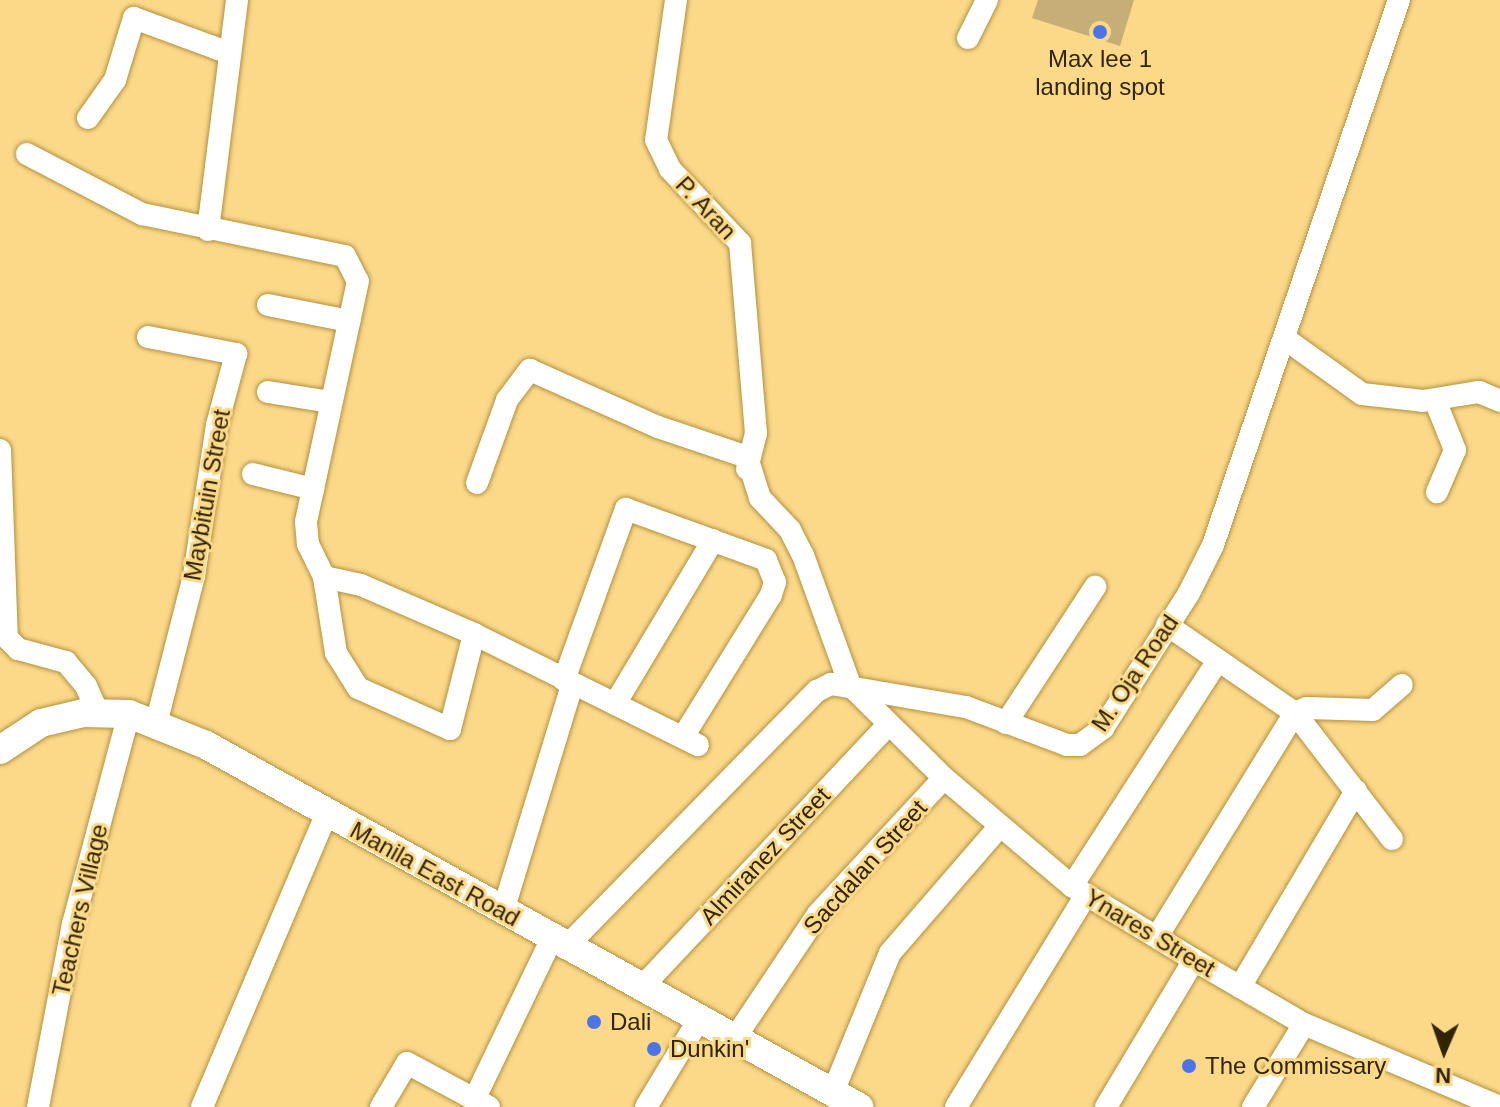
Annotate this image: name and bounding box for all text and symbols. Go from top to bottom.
marker: Max lee 1 landing spot [1091,23,1109,41]
place label: Max lee 1 landing spot [1035,45,1165,101]
street label: P. Aran [669,170,743,246]
street label: Maybituin Street [178,407,236,583]
street label: M. Oja Road [1085,609,1185,737]
street label: Almiranez Street [694,781,836,931]
street label: Sacdalan Street [797,794,933,940]
street label: Manila East Road [345,815,525,933]
street label: Teachers Village [46,821,114,999]
street label: Ynares Street [1080,883,1220,983]
place label: Dali [610,1008,651,1036]
north arrow [1404,1011,1484,1091]
marker: Dali [585,1013,603,1031]
place label: Dunkin' [670,1035,749,1063]
marker: Dunkin' [645,1040,663,1058]
place label: The Commissary [1205,1052,1386,1080]
marker: The Commissary [1180,1057,1198,1075]
text: N [1435,1063,1452,1088]

